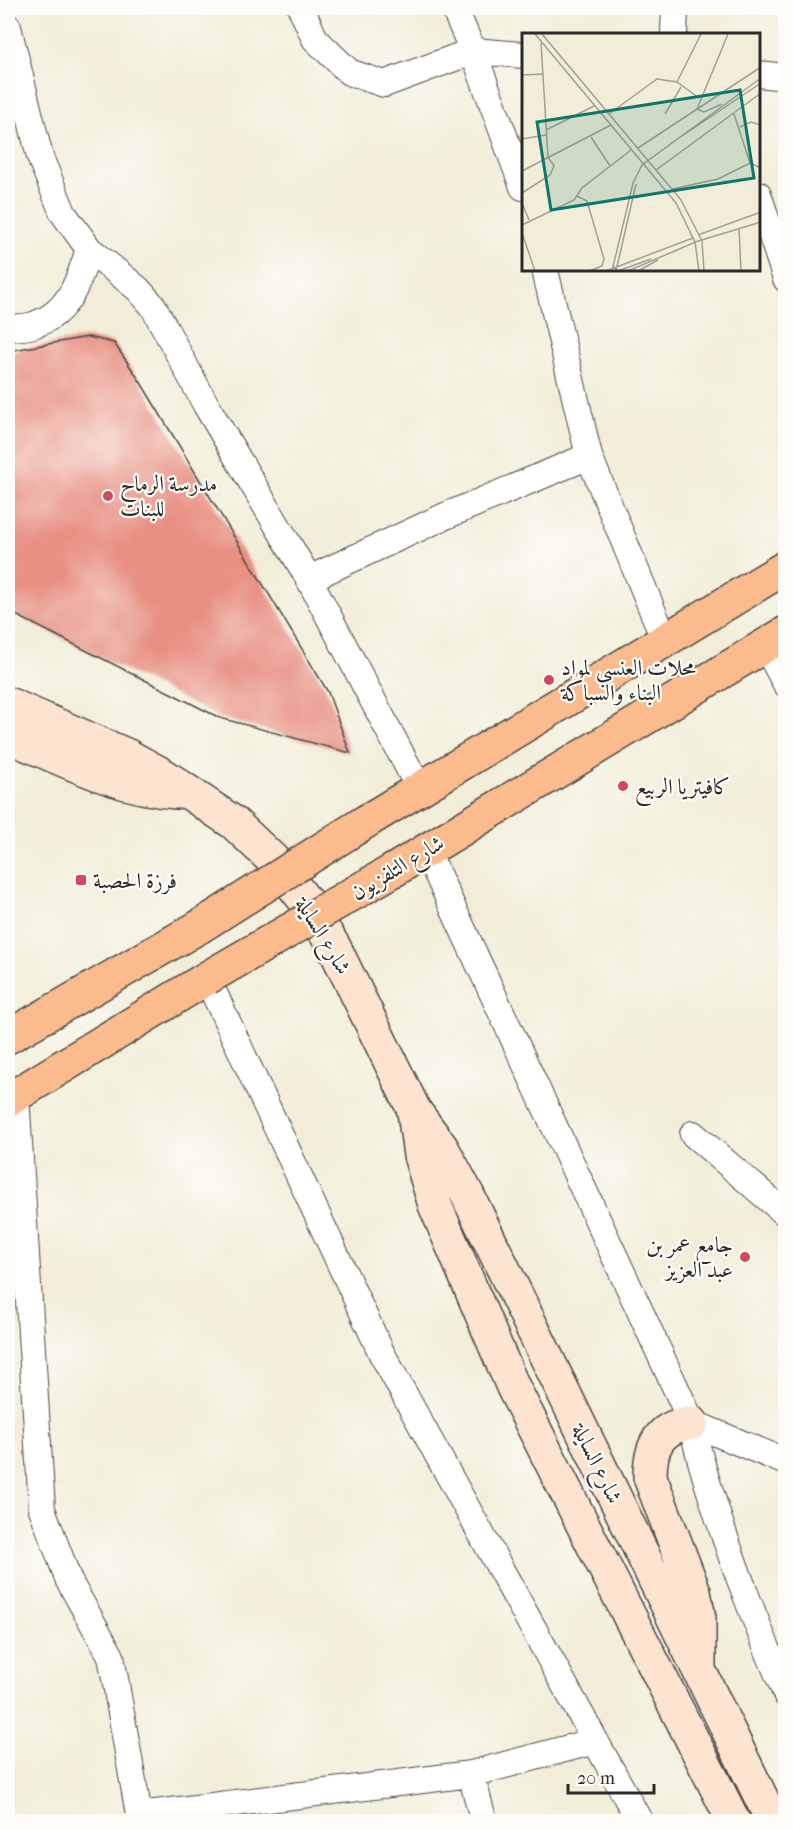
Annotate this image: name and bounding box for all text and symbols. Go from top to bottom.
inset map [522,33,760,272]
place label: مدرسة الرماح للبنات [120,471,217,522]
marker: مدرسة الرماح للبنات [101,489,115,503]
place label: محلات العنسي لمواد البناء والسباكة [560,655,697,706]
marker: محلات العنسي لمواد البناء والسباكة [542,673,556,687]
place label: كافيتريا الربيع [635,774,730,806]
marker: كافيتريا الربيع [616,779,630,793]
street label: شارع التلفزيون [346,830,451,910]
place label: فرزة الحصبة [93,868,177,895]
marker: فرزة الحصبة [74,873,88,887]
street label: شارع السايلة [285,891,356,982]
place label: جامع عمر بن عبد العزيز [646,1232,733,1284]
marker: جامع عمر بن عبد العزيز [738,1250,752,1264]
street label: شارع السايلة [562,1418,628,1510]
scale bar [568,1757,654,1795]
text: 20 m [577,1768,615,1789]

